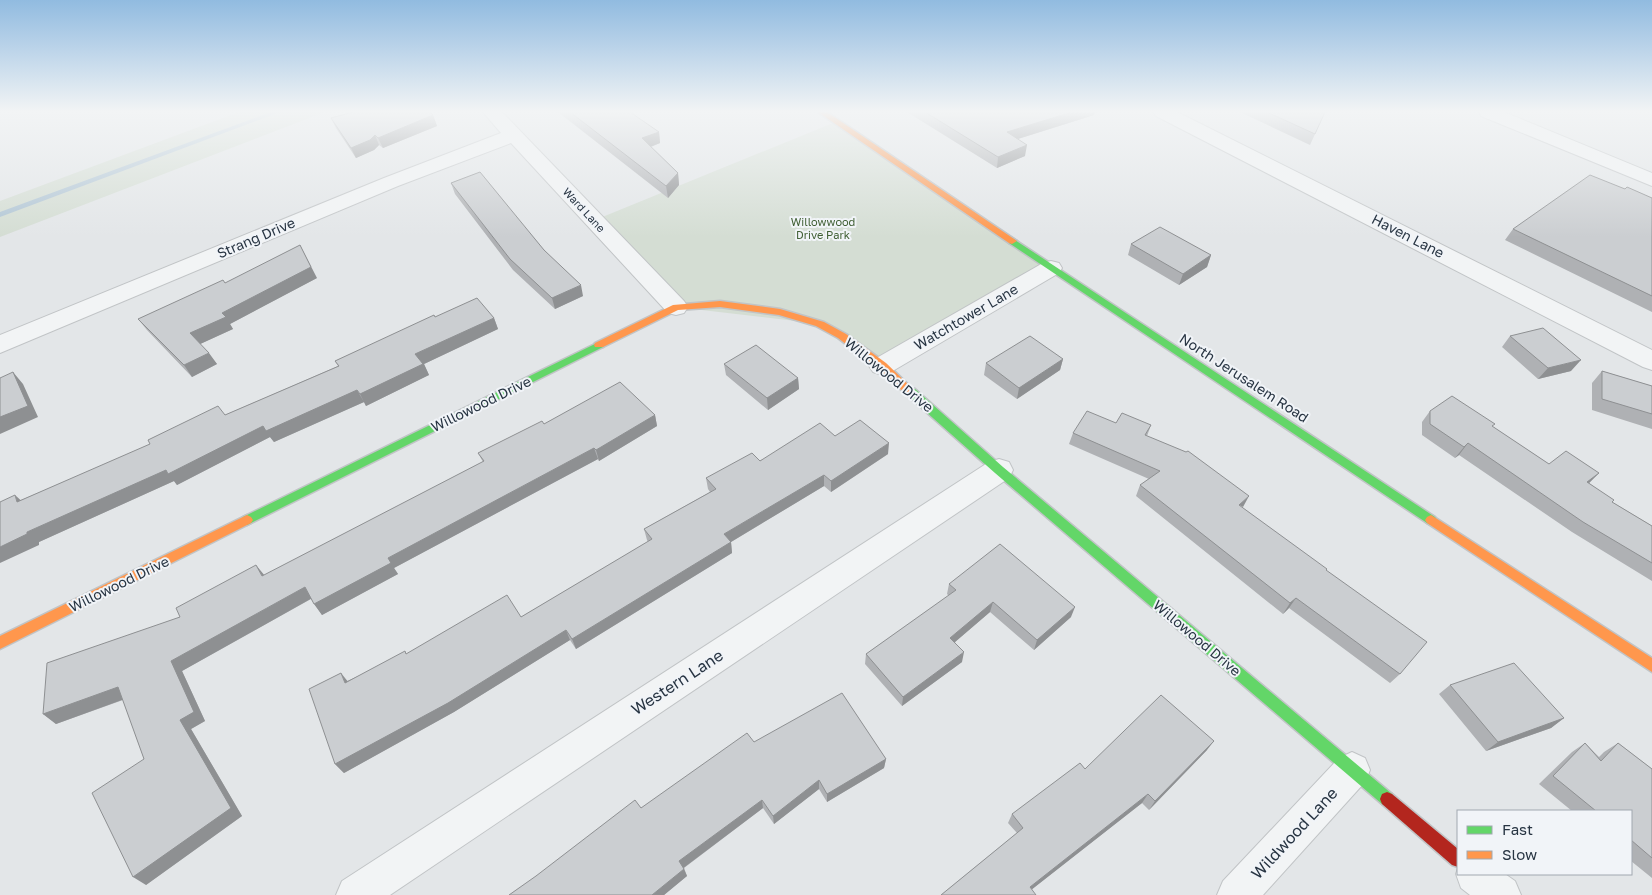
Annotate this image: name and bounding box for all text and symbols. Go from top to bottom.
street label: Ward Lane [561,185,608,234]
street label: Haven Lane [1369,210,1447,261]
street label: Strang Drive [214,214,297,262]
park label: Willowwood Drive Park [791,215,855,241]
street label: Watchtower Lane [911,280,1021,353]
street label: North Jerusalem Road [1177,330,1312,426]
street label: Willowood Drive [842,334,937,416]
street label: Willowood Drive [428,372,534,435]
street label: Willowood Drive [66,552,172,615]
street label: Willowood Drive [1150,596,1245,679]
street label: Western Lane [627,645,727,719]
street label: Wildwood Lane [1247,783,1341,883]
legend [1457,810,1632,875]
text: Fast [1502,820,1533,838]
text: Slow [1502,845,1537,863]

